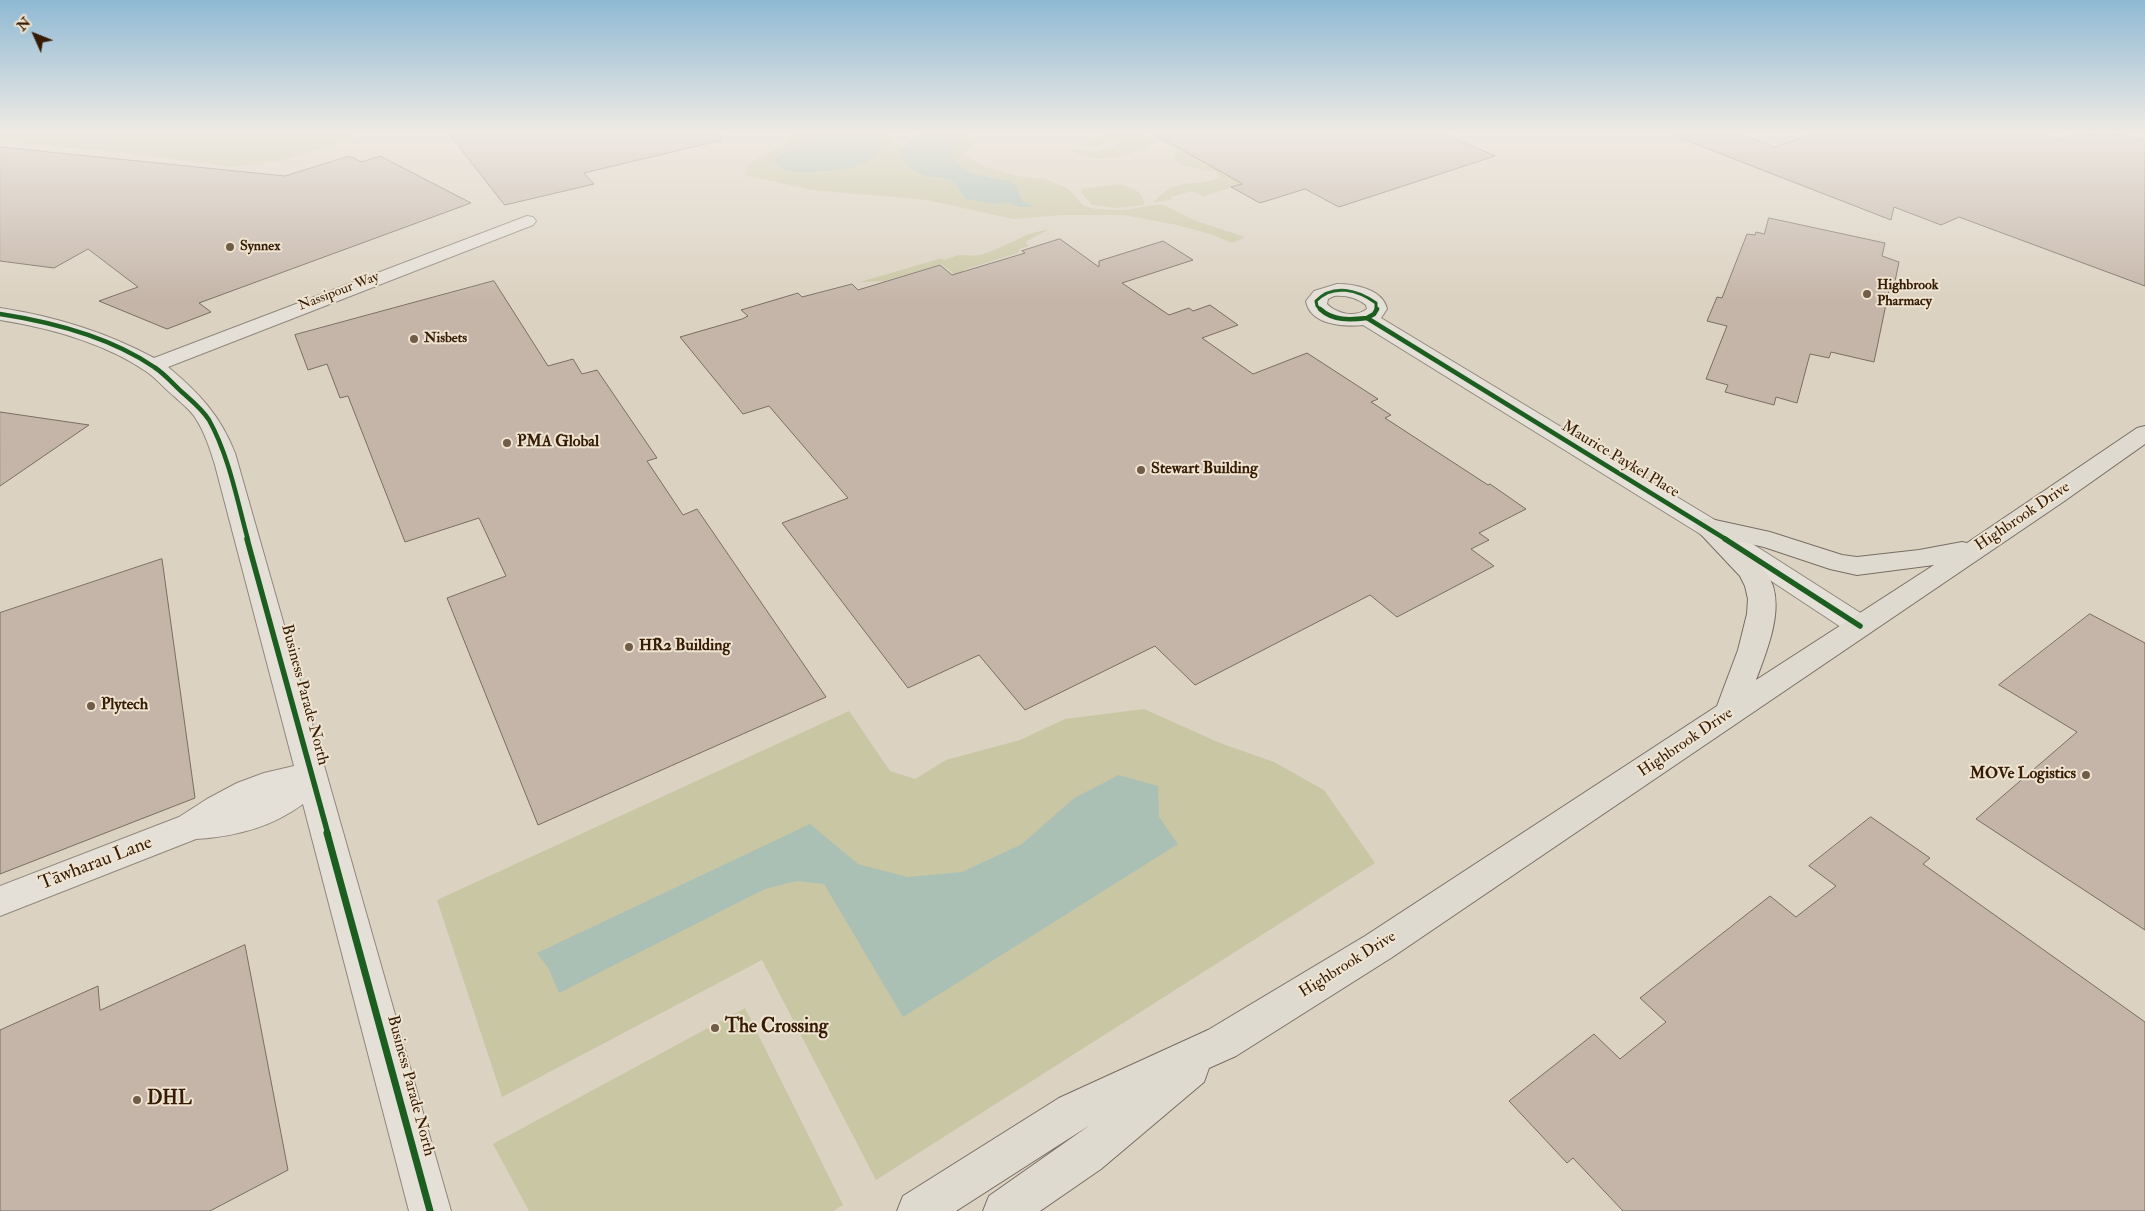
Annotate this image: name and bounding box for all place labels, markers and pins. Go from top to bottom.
place label: Synnex [240,239,280,255]
marker: Synnex [224,241,236,253]
place label: Highbrook Pharmacy [1877,278,1938,310]
marker: Highbrook Pharmacy [1861,288,1873,300]
place label: Nisbets [424,331,467,347]
marker: Nisbets [408,333,420,345]
place label: PMA Global [517,433,599,453]
marker: PMA Global [501,437,513,449]
place label: Stewart Building [1151,460,1258,480]
marker: Stewart Building [1135,464,1147,476]
place label: HR2 Building [639,637,730,657]
marker: HR2 Building [623,641,635,653]
place label: Plytech [101,696,148,716]
marker: Plytech [85,700,97,712]
place label: MOVe Logistics [1970,765,2076,785]
marker: MOVe Logistics [2080,769,2092,781]
place label: The Crossing [725,1017,828,1039]
marker: The Crossing [709,1022,721,1034]
place label: DHL [147,1089,192,1111]
marker: DHL [131,1094,143,1106]

